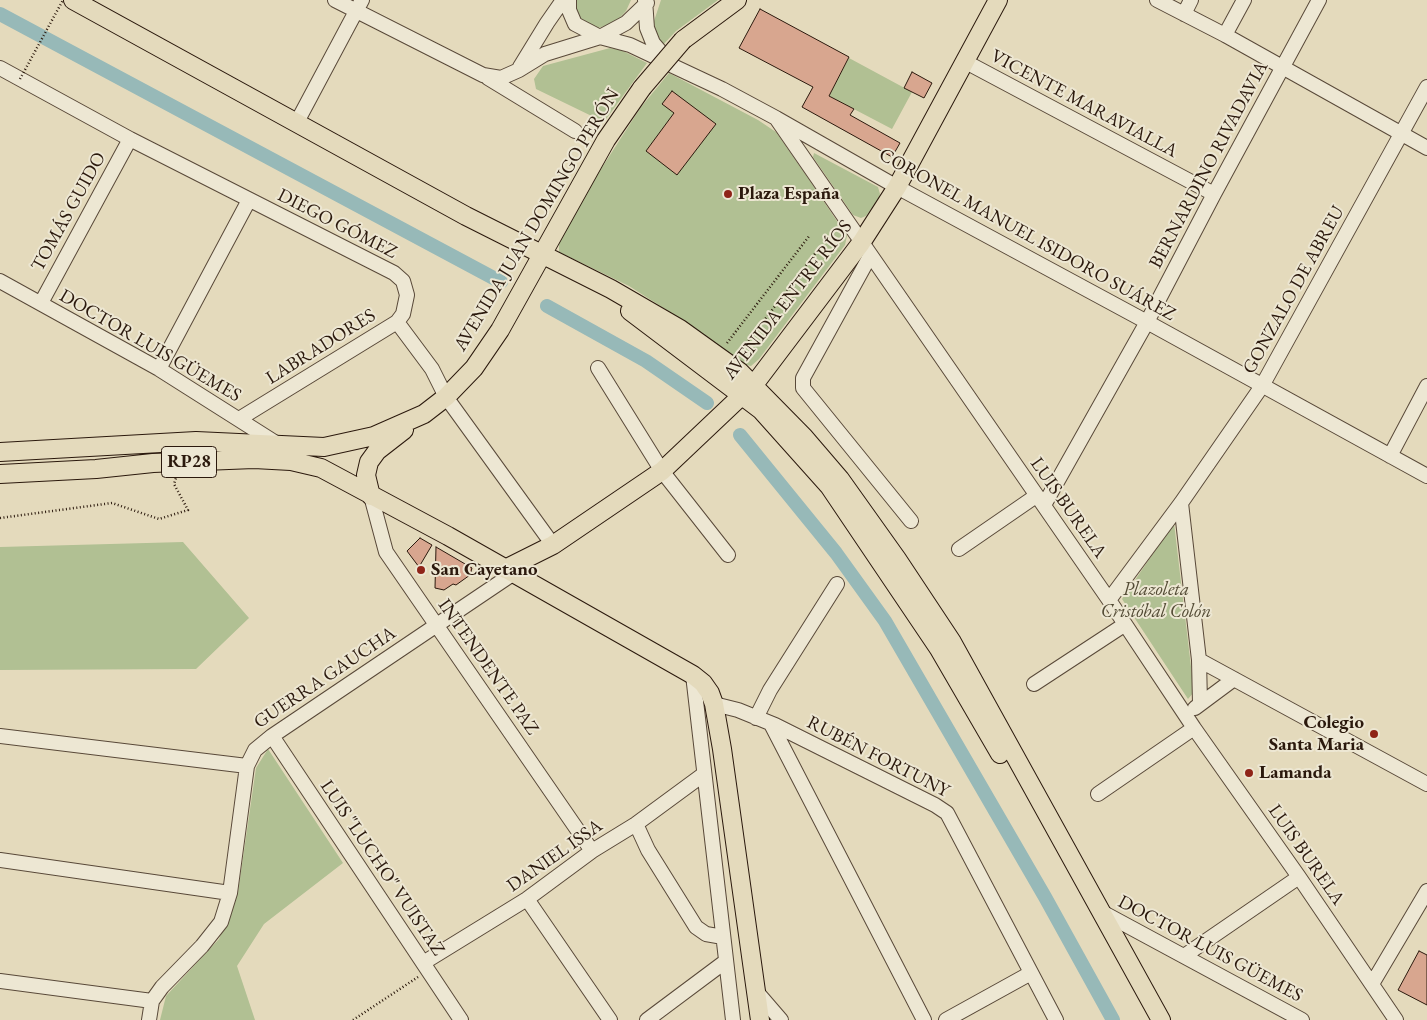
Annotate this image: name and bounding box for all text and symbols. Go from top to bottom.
street label: VICENTE MARAVIALLA [987,45,1181,163]
street label: BERNARDINO RIVADAVIA [1145,58,1273,272]
street label: AVENIDA JUAN DOMINGO PERÓN [449,84,625,356]
street label: CORONEL MANUEL ISIDORO SUÁREZ [875,144,1179,326]
street label: TOMÁS GUIDO [27,148,111,276]
place label: Plaza España [738,183,840,205]
street label: DIEGO GÓMEZ [273,184,401,264]
marker: Plaza España [722,188,734,200]
street label: GONZALO DE ABREU [1238,202,1350,378]
street label: AVENIDA ENTRE RÍOS [719,216,857,384]
street label: DOCTOR LUIS GÜEMES [55,285,245,407]
street label: LABRADORES [262,304,380,390]
road number: RP28 [162,447,216,478]
street label: LUIS BURELA [1025,453,1111,563]
place label: San Cayetano [431,559,538,581]
marker: San Cayetano [415,564,427,576]
park label: Plazoleta Cristóbal Colón [1101,579,1211,623]
street label: INTENDENTE PAZ [433,595,543,739]
street label: GUERRA GAUCHA [250,622,400,734]
street label: RUBÉN FORTUNY [803,711,953,803]
place label: Colegio Santa Maria [1269,712,1364,756]
marker: Colegio Santa Maria [1368,728,1380,740]
place label: Lamanda [1259,762,1332,784]
marker: Lamanda [1243,767,1255,779]
street label: LUIS "LUCHO" VUISTAZ [315,776,449,960]
street label: LUIS BURELA [1263,800,1349,910]
street label: DANIEL ISSA [503,815,607,897]
street label: DOCTOR LUIS GÜEMES [1114,891,1306,1007]

